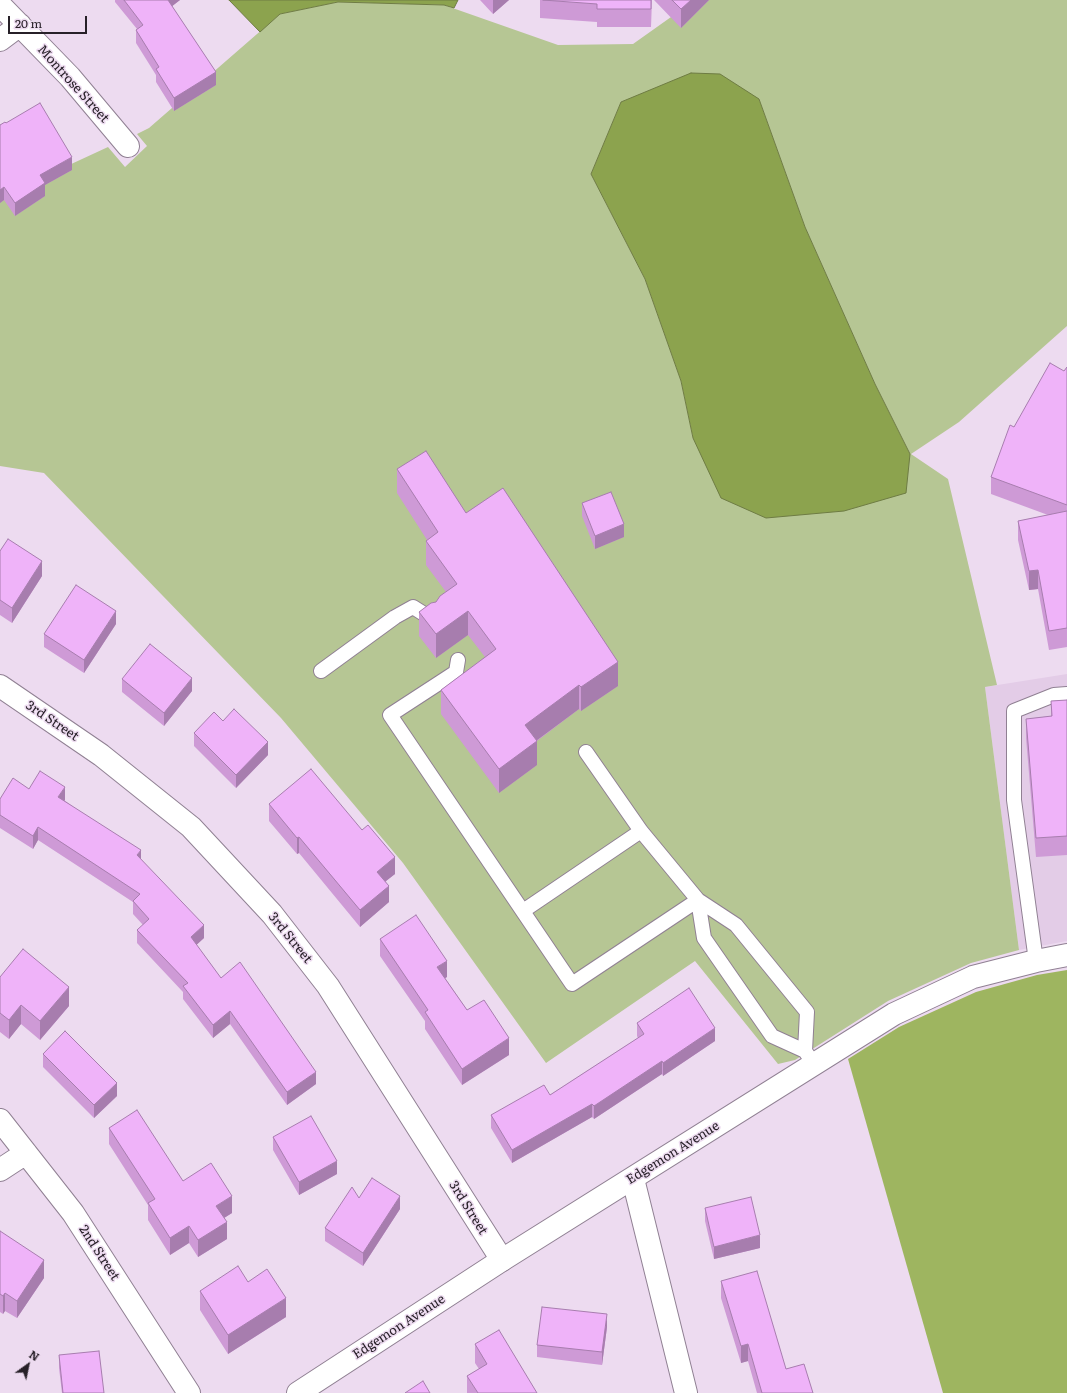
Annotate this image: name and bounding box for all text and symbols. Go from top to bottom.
scale bar [10,8,89,34]
text: 20 m [15,14,42,32]
street label: Montrose Street [34,42,112,126]
street label: 3rd Street [22,698,82,744]
street label: 3rd Street [265,909,315,967]
street label: Edgemon Avenue [624,1118,722,1188]
street label: 3rd Street [445,1178,491,1238]
street label: 2nd Street [75,1222,123,1284]
street label: Edgemon Avenue [350,1291,448,1363]
north arrow [8,1345,48,1385]
text: N [26,1346,43,1364]

